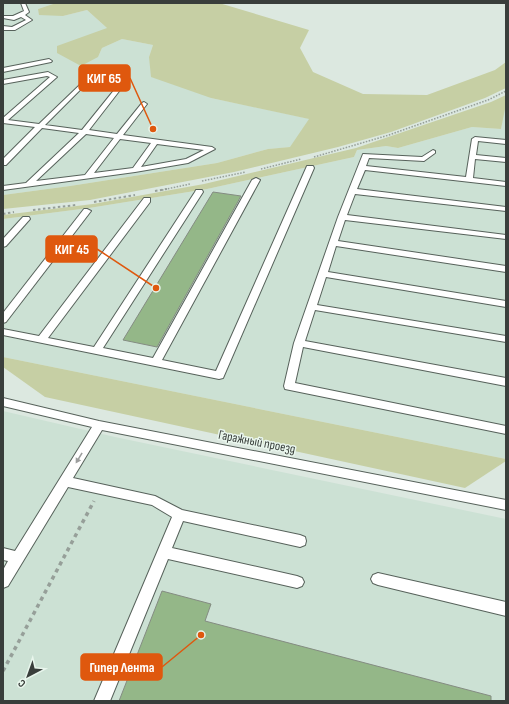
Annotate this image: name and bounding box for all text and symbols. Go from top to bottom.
callout: КИГ 65 [79,65,130,91]
text: КИГ 65 [87,70,121,87]
callout: КИГ 45 [46,236,97,262]
text: КИГ 45 [55,241,89,258]
street label: Гаражный проезд [217,427,297,457]
one-way arrow [75,452,82,464]
callout: Гипер Лента [81,654,162,680]
north arrow [8,656,48,696]
text: Гипер Лента [90,659,155,676]
text: С [15,676,28,690]

